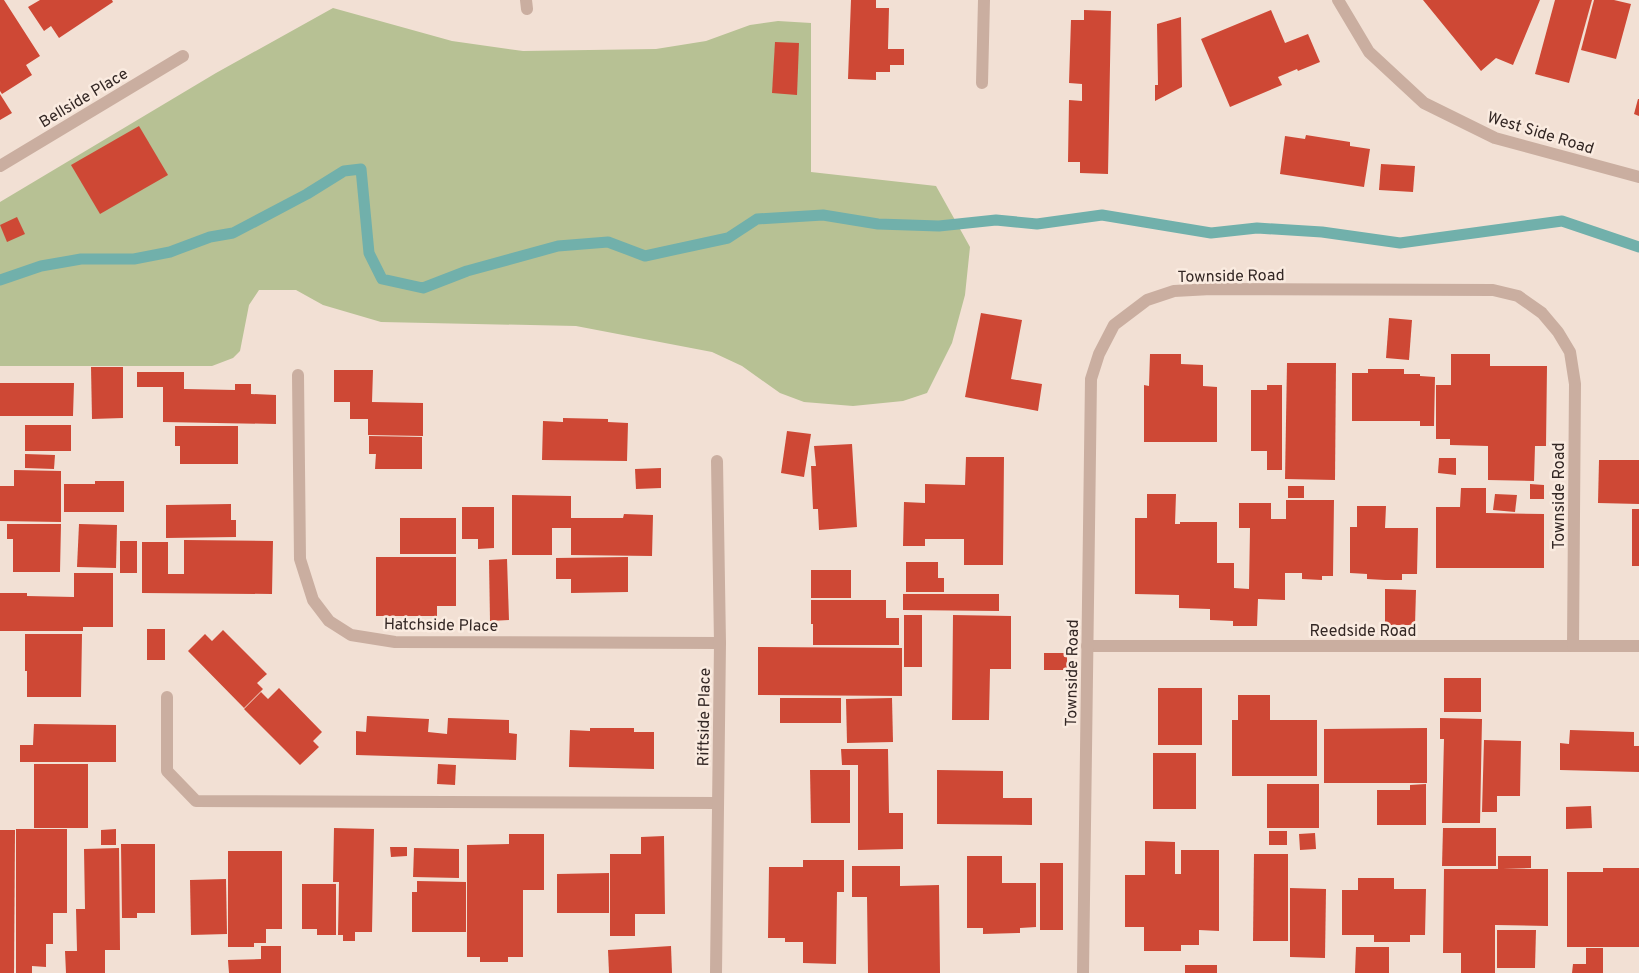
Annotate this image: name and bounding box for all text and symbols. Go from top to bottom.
street label: Bellside Place [36,64,132,133]
street label: West Side Road [1485,108,1596,160]
street label: Townside Road [1177,266,1285,288]
street label: Townside Road [1550,442,1570,550]
street label: Hatchside Place [384,615,498,637]
street label: Townside Road [1062,619,1084,727]
street label: Reedside Road [1310,622,1417,642]
street label: Riftside Place [694,668,716,767]

